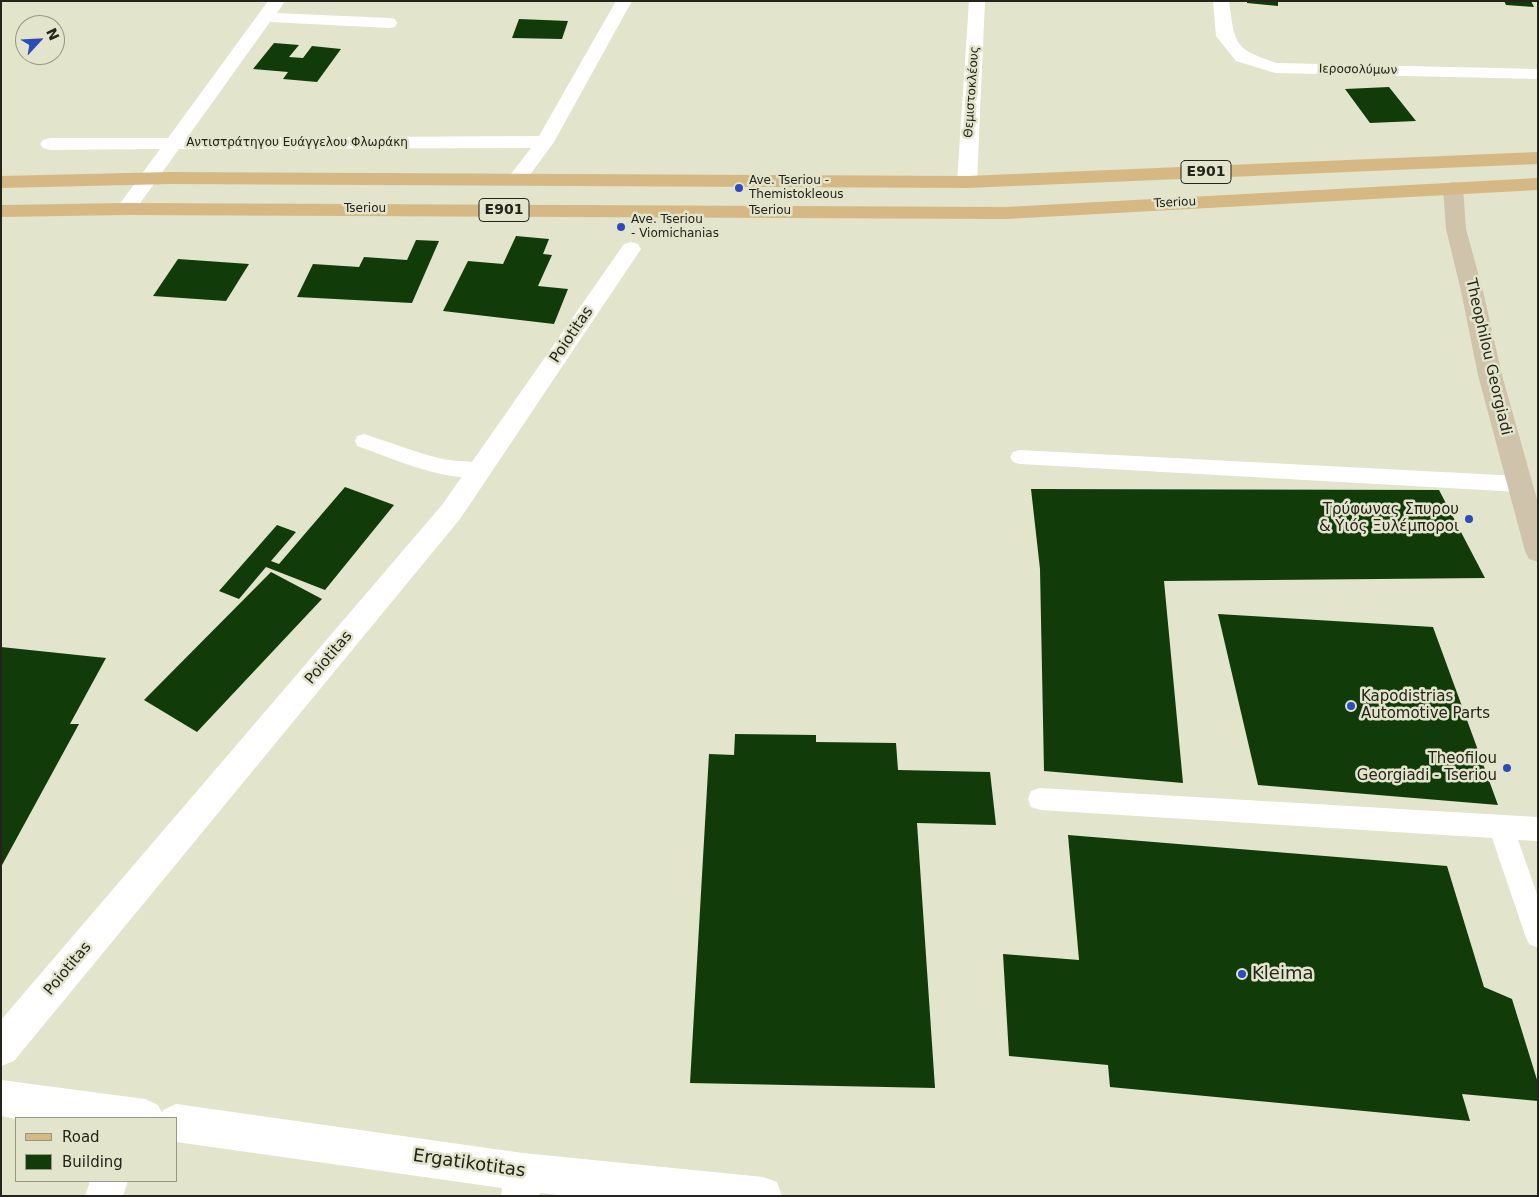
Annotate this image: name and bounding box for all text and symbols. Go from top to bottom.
north arrow [15,15,65,65]
text: N [43,25,62,43]
street label: Θεμιστοκλέους [962,46,982,138]
street label: Ιεροσολύμων [1319,62,1397,78]
street label: Αντιστράτηγου Ευάγγελου Φλωράκη [186,136,408,150]
road number: E901 [1181,160,1231,183]
place label: Ave. Tseriou - Themistokleous [749,174,844,202]
marker: Ave. Tseriou - Themistokleous [733,182,745,194]
street label: Tseriou [1154,195,1196,211]
road number: E901 [479,198,529,222]
street label: Tseriou [344,202,386,216]
street label: Tseriou [749,204,791,218]
place label: Ave. Tseriou - Viomichanias [631,213,719,241]
marker: Ave. Tseriou - Viomichanias [615,221,627,233]
street label: Theophilou Georgiadi [1461,277,1515,437]
street label: Poiotitas [547,303,597,367]
place label: Τρύφωνας Σπυρου & Υιός Ξυλέμποροι [1319,501,1459,536]
marker: Τρύφωνας Σπυρου & Υιός Ξυλέμποροι [1463,513,1475,525]
street label: Poiotitas [302,628,356,688]
place label: Kapodistrias Automotive Parts [1361,688,1490,723]
marker: Kapodistrias Automotive Parts [1345,700,1357,712]
place label: Theofilou Georgiadi - Tseriou [1357,750,1497,785]
marker: Theofilou Georgiadi - Tseriou [1501,762,1513,774]
street label: Poiotitas [41,939,95,999]
place label: Kleima [1252,963,1313,985]
marker: Kleima [1236,968,1248,980]
legend [15,1117,178,1182]
text: Road [62,1128,100,1146]
street label: Ergatikotitas [411,1145,527,1183]
text: Building [62,1153,123,1171]

